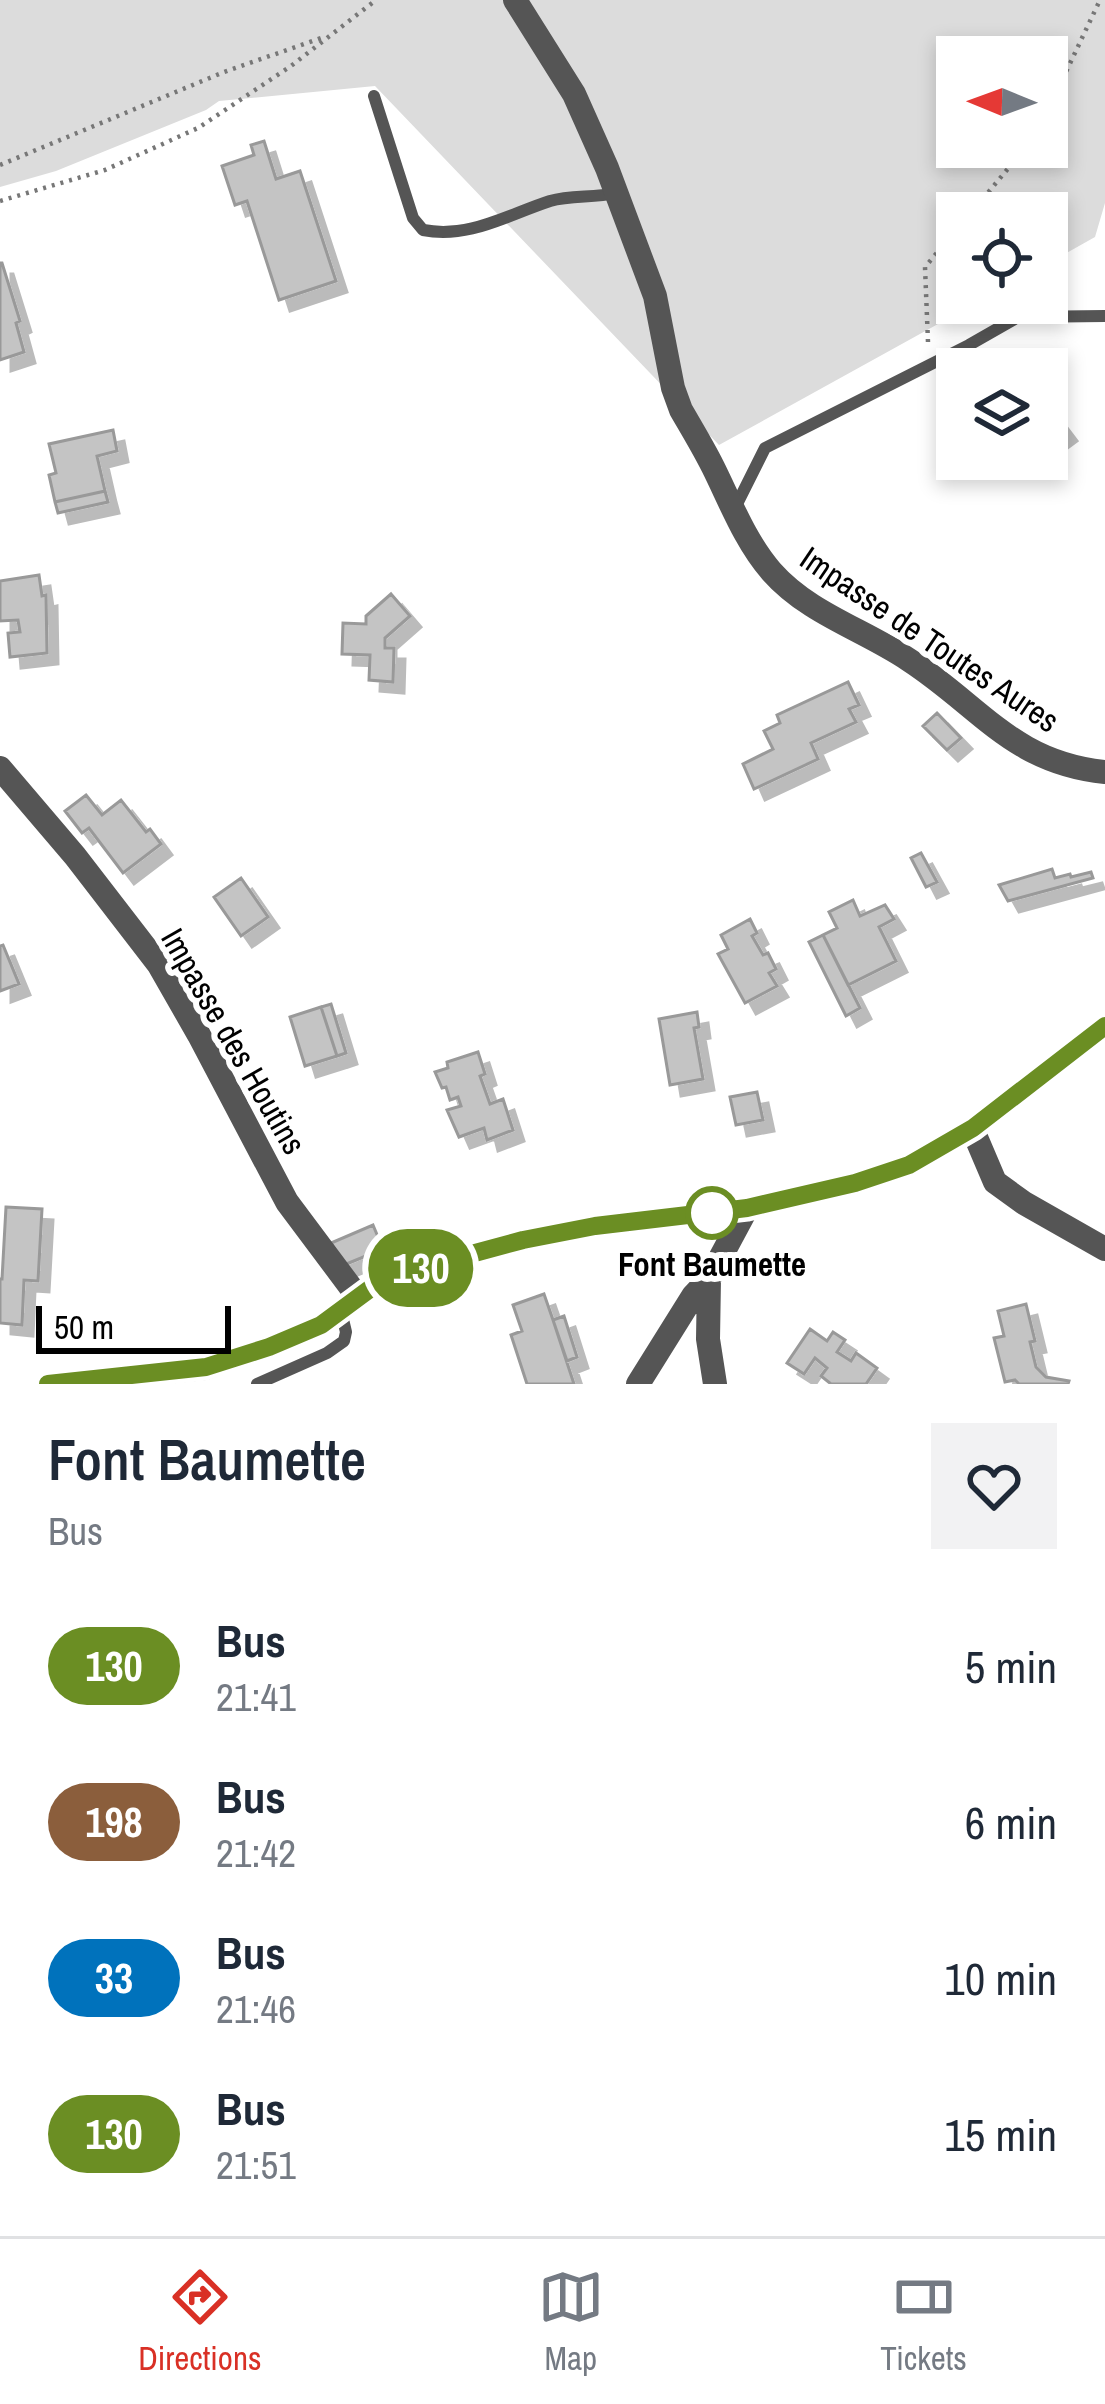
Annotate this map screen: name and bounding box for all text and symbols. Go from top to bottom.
north arrow [936,36,1068,168]
map controls [936,36,1068,480]
button: locate [936,192,1068,324]
button: layers [936,348,1068,480]
street label: Impasse de Toutes Aures [792,536,1068,742]
street label: Impasse des Houtins [151,920,317,1162]
marker: Font Baumette [687,1188,737,1238]
line badge: 130 [352,1229,490,1307]
text: 130 [392,1240,450,1296]
place label: Font Baumette [618,1242,806,1286]
scale bar [36,1300,231,1353]
text: 50 m [54,1305,114,1349]
text: Font Baumette [48,1421,366,1498]
button: heart [931,1423,1057,1549]
text: Bus [48,1505,103,1557]
text: Bus [216,1610,286,1671]
text: 5 min [965,1636,1057,1697]
text: 130 [85,1638,143,1694]
text: 21:41 [216,1671,296,1723]
text: Bus [216,1766,286,1827]
text: 6 min [965,1792,1057,1853]
text: 198 [85,1794,143,1850]
text: 21:42 [216,1827,296,1879]
text: Bus [216,1922,286,1983]
text: 10 min [944,1948,1057,2009]
text: 33 [95,1950,133,2006]
text: 21:46 [216,1983,296,2035]
text: Bus [216,2078,286,2139]
text: 15 min [944,2104,1057,2165]
text: 130 [85,2106,143,2162]
text: 21:51 [216,2139,296,2191]
tab: Directions [138,2264,262,2380]
tab: Map [538,2264,604,2380]
tab: Tickets [880,2264,967,2380]

